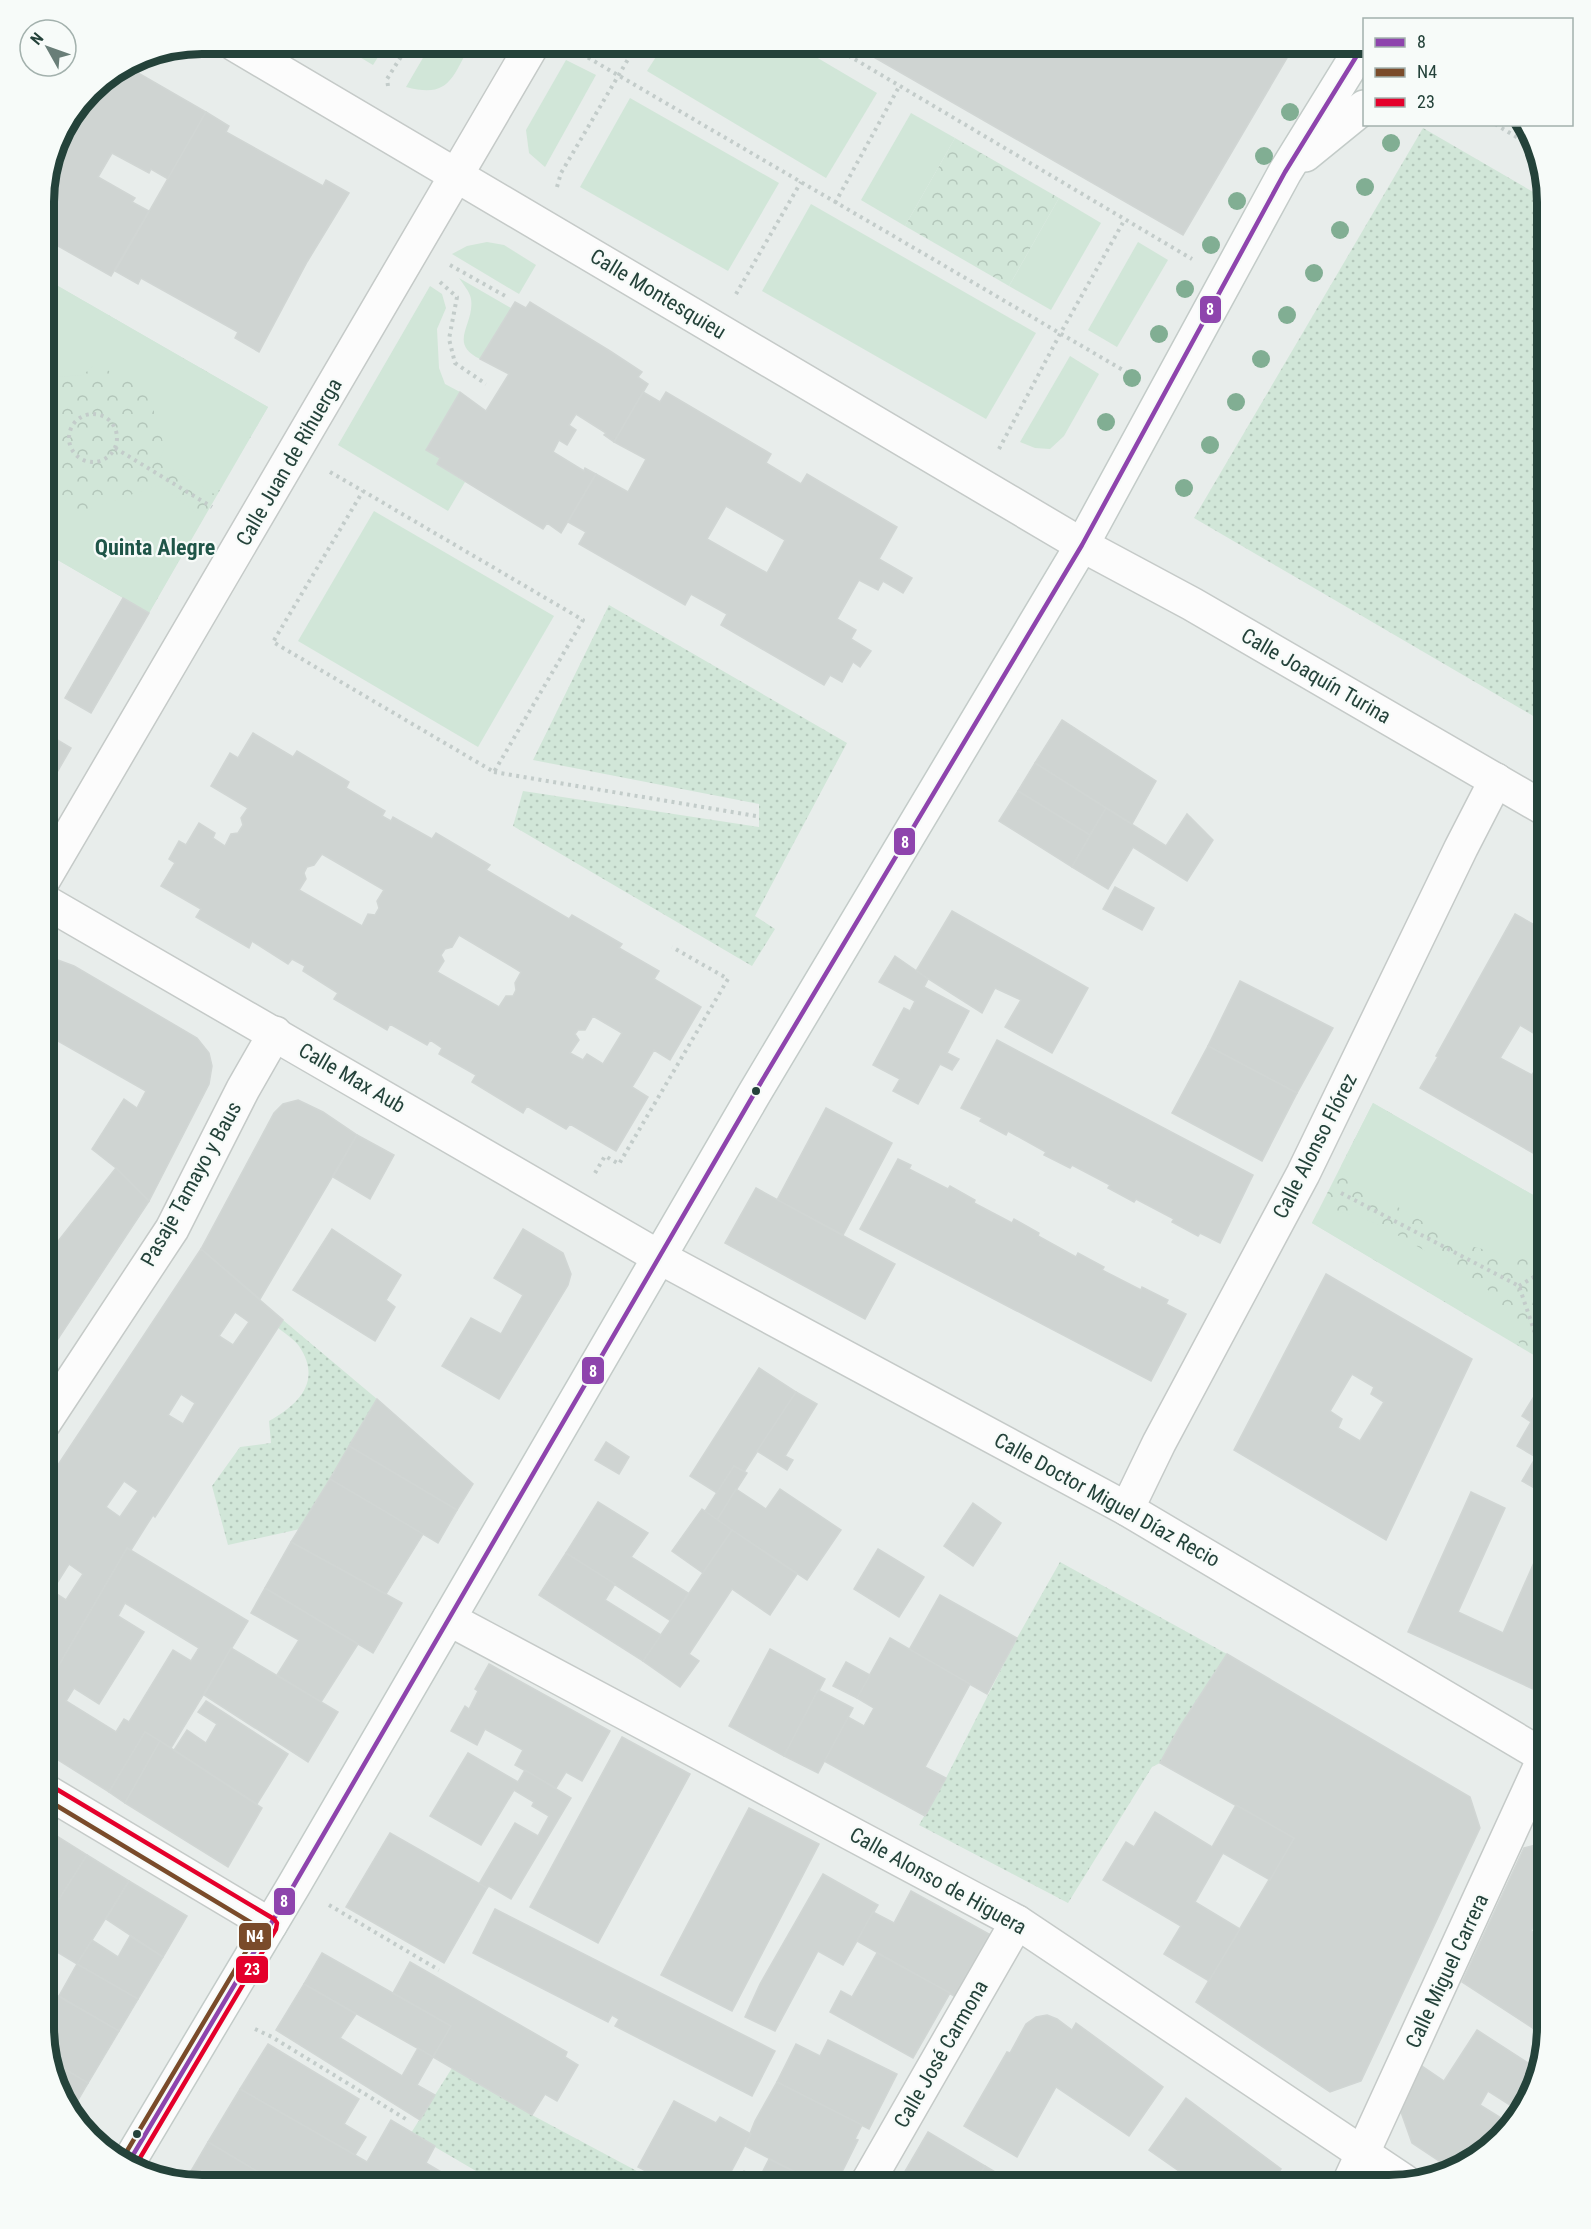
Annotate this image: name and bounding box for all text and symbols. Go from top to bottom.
north arrow [18,18,78,78]
legend [1363,18,1573,126]
text: N [26,29,47,49]
text: 8 [1417,31,1426,52]
text: N4 [1417,61,1437,82]
text: 23 [1417,91,1435,112]
street label: Calle Montesquieu [586,244,730,344]
line badge: 8 [1199,295,1222,324]
text: 8 [1206,300,1214,319]
street label: Calle Juan de Rihuerga [231,374,347,550]
district label: Quinta Alegre [95,535,215,560]
street label: Calle Joaquín Turina [1237,623,1395,729]
line badge: 8 [893,827,916,856]
text: 8 [901,833,909,852]
street label: Calle Max Aub [295,1038,409,1118]
street label: Calle Alonso Flórez [1268,1069,1362,1223]
unlabelled marker [750,1085,762,1097]
street label: Pasaje Tamayo y Baus [136,1097,246,1271]
line badge: 8 [581,1356,605,1385]
text: 8 [589,1362,597,1381]
street label: Calle Doctor Miguel Díaz Recio [990,1428,1224,1572]
street label: Calle Alonso de Higuera [846,1822,1030,1940]
line badge: 8 [273,1887,296,1916]
street label: Calle Miguel Carrera [1401,1890,1493,2052]
text: 8 [280,1892,288,1911]
line badge: N4 [238,1922,272,1951]
text: N4 [246,1927,264,1946]
line badge: 23 [235,1955,269,1984]
text: 23 [244,1960,260,1979]
street label: Calle José Carmona [889,1976,993,2132]
unlabelled marker [131,2128,143,2140]

